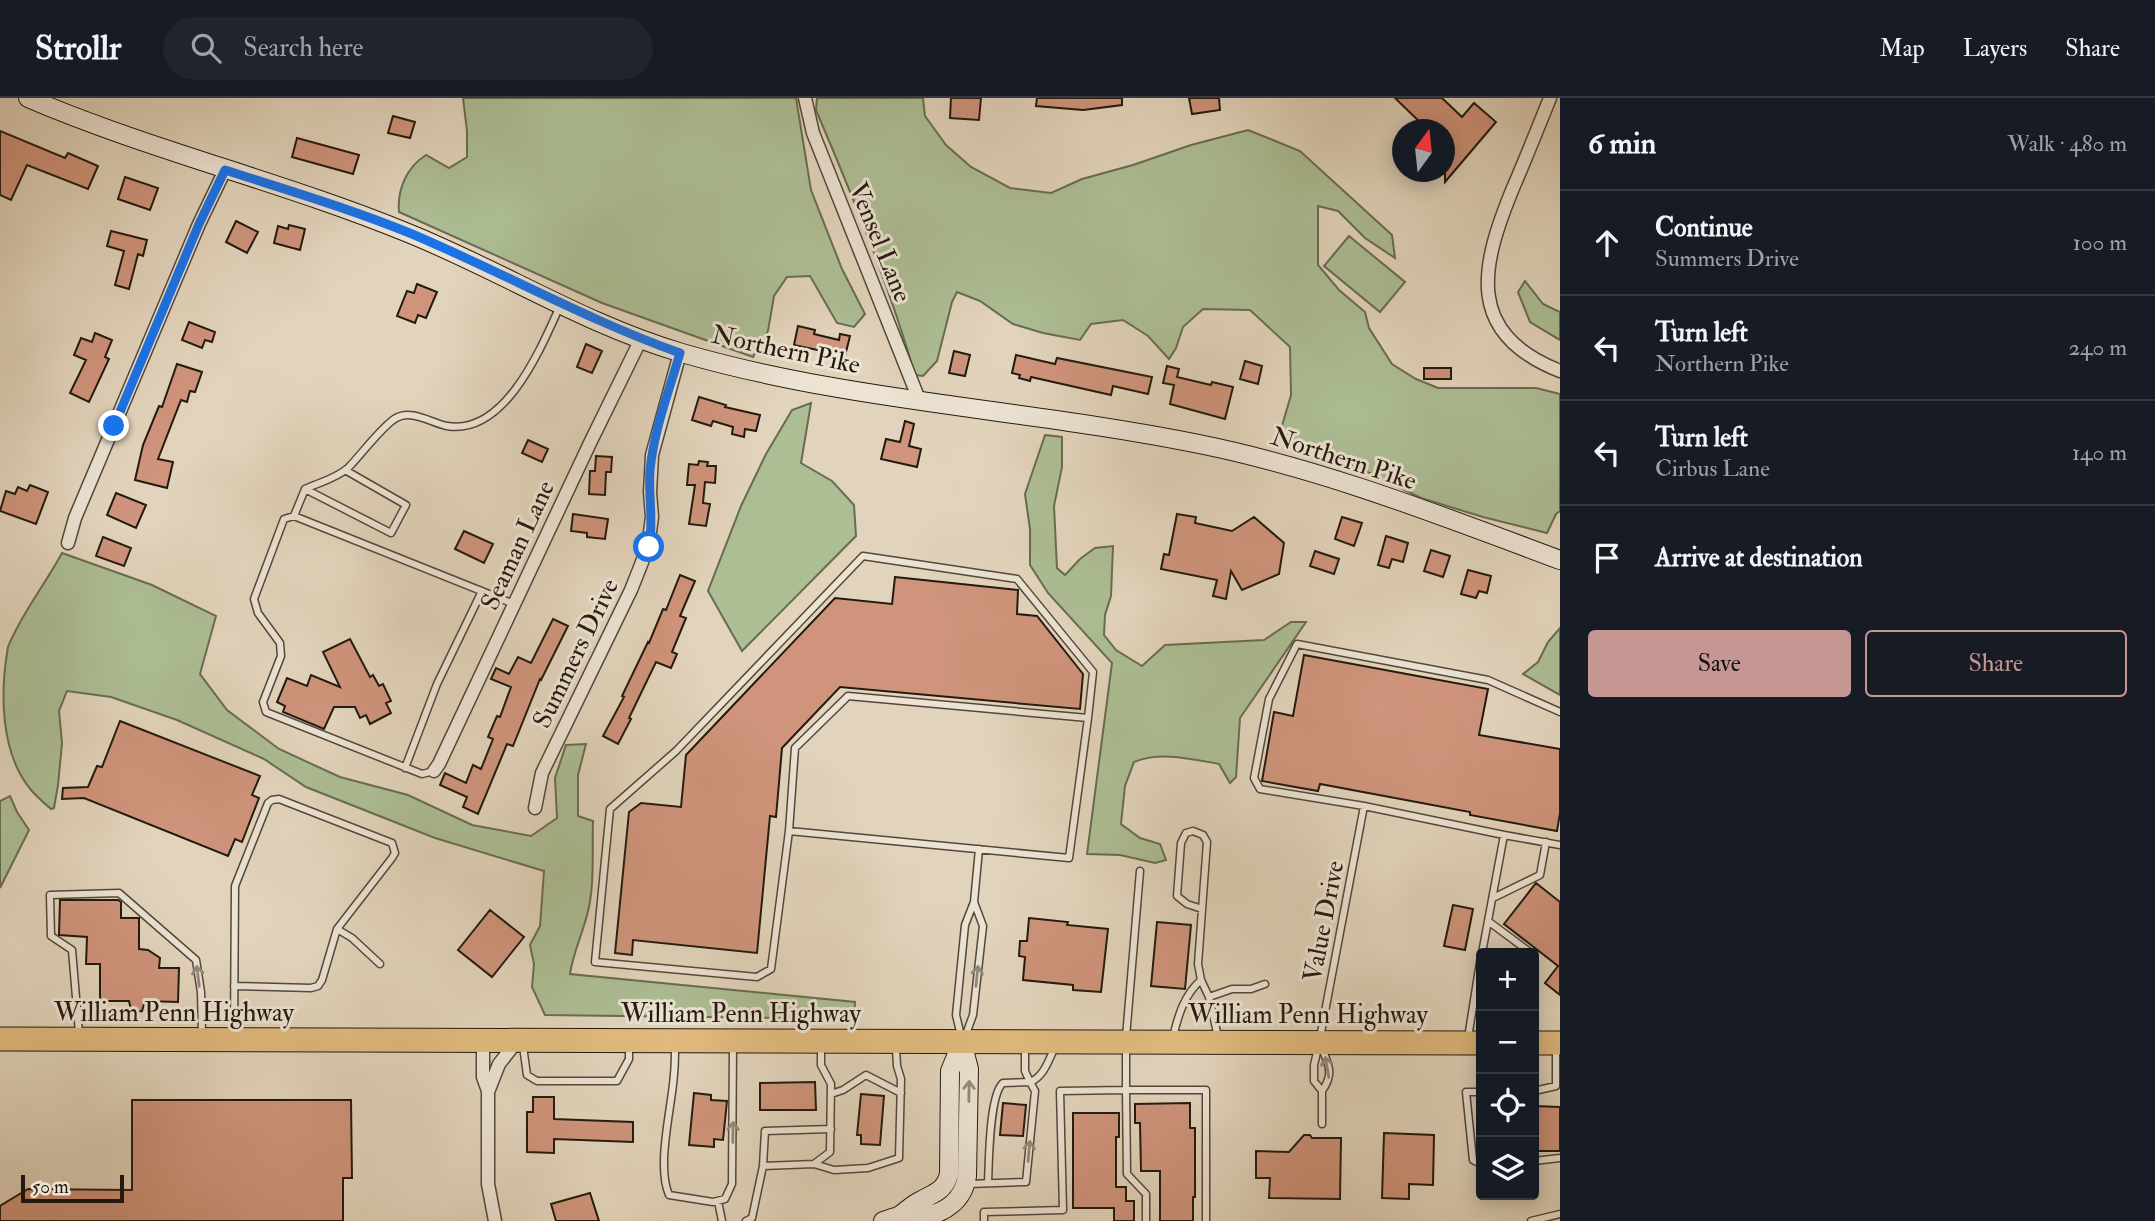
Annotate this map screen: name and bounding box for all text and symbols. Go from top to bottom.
search box [163,17,653,80]
text: Strollr [35,28,121,69]
icon: search [187,29,225,67]
text: Search here [243,32,363,64]
text: Map [1880,33,1925,64]
text: Layers [1963,33,2027,64]
text: Share [2065,33,2120,64]
north arrow [1392,119,1455,182]
text: 6 min [1588,125,1656,162]
text: Walk · 480 m [2007,129,2127,158]
street label: Vensel Lane [842,178,919,307]
text: Continue [1655,212,1753,244]
icon: ahead [1588,224,1626,262]
text: 100 m [2073,228,2127,257]
text: Summers Drive [1655,244,1799,273]
text: Turn left [1655,317,1748,349]
street label: Northern Pike [708,319,863,381]
icon: left [1588,329,1626,367]
text: 240 m [2068,333,2127,362]
text: Northern Pike [1655,349,1789,378]
route end [98,410,129,441]
street label: Northern Pike [1267,420,1421,498]
text: Turn left [1655,422,1748,454]
icon: left [1588,434,1626,472]
text: 140 m [2072,438,2127,467]
text: Cirbus Lane [1655,454,1770,483]
street label: Seaman Lane [474,475,562,615]
route start [633,531,664,562]
icon: arrive [1588,539,1626,577]
text: Arrive at destination [1655,542,1863,574]
street label: Summers Drive [526,573,626,733]
button: Save [1588,630,1851,697]
button: Share [1865,630,2127,697]
street label: Value Drive [1297,858,1351,985]
map controls [1476,948,1539,1200]
button: + [1476,948,1539,1011]
one-way arrow [192,965,205,988]
one-way arrow [971,965,984,988]
street label: William Penn Highway [53,997,294,1029]
street label: William Penn Highway [620,998,861,1030]
street label: William Penn Highway [1187,999,1428,1031]
button: − [1476,1011,1539,1074]
one-way arrow [1320,1057,1333,1079]
button: locate [1476,1074,1539,1137]
one-way arrow [962,1080,976,1103]
one-way arrow [726,1121,740,1144]
button: layers [1476,1137,1539,1200]
one-way arrow [1023,1141,1036,1163]
scale bar [21,1172,124,1204]
text: 50 m [32,1175,69,1199]

